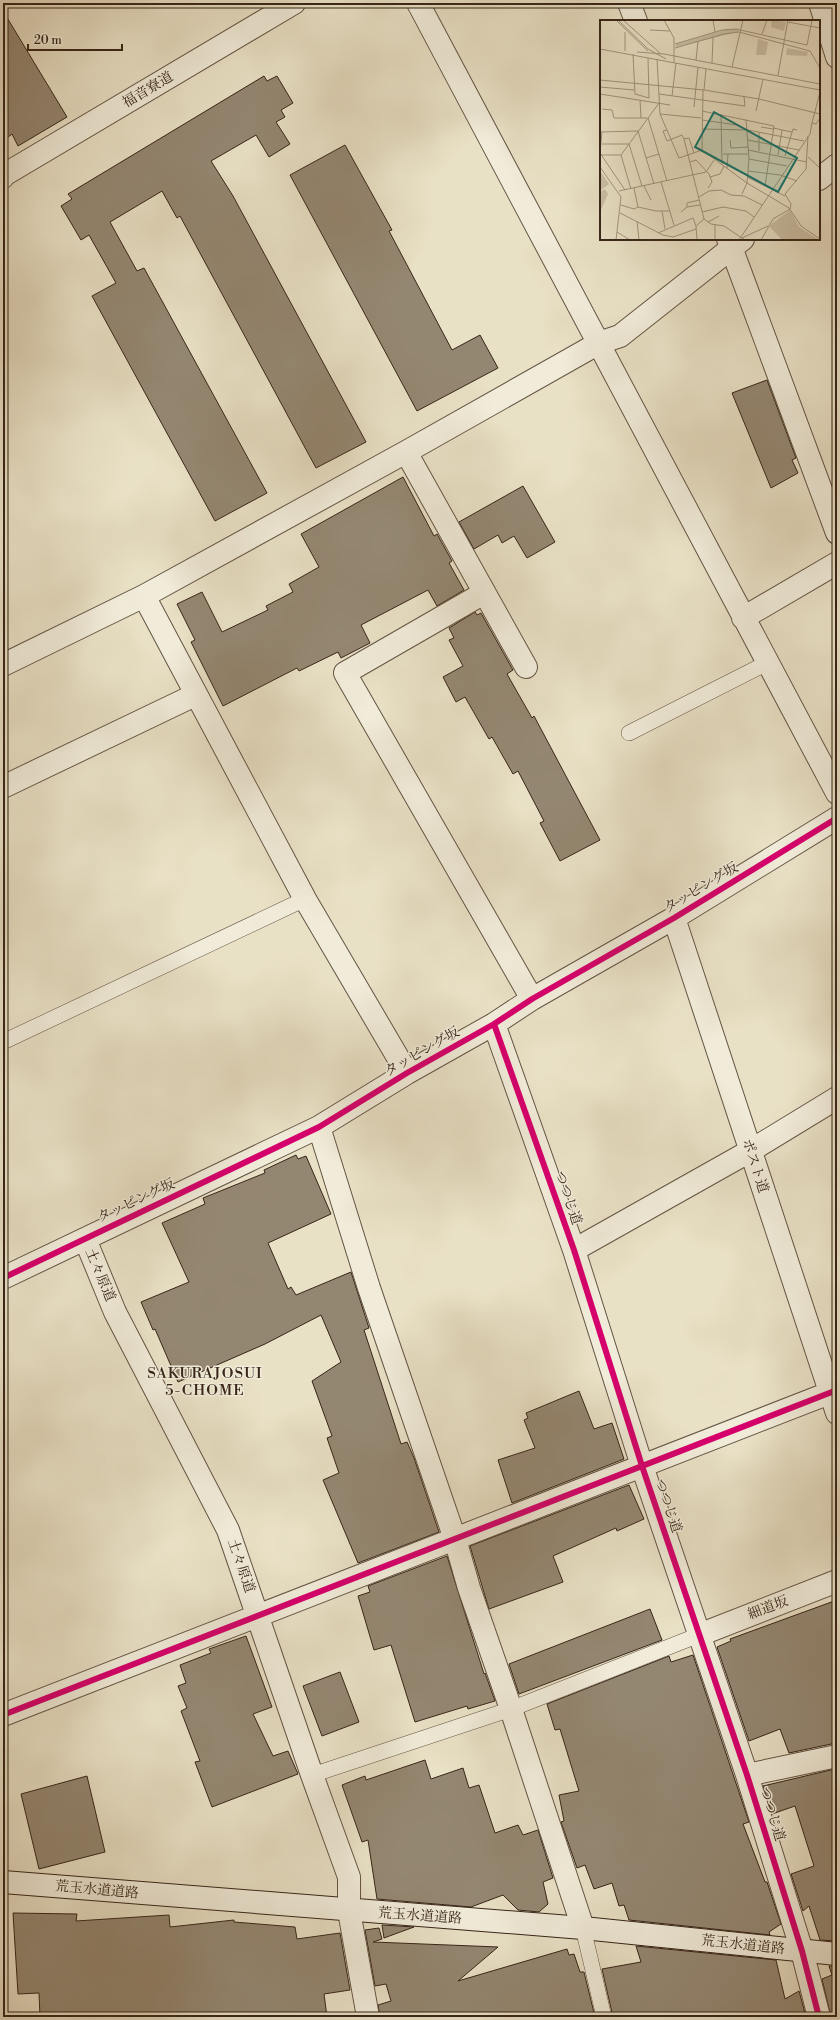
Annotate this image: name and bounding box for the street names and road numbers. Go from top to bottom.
street label: 福音寮道 [119,68,177,112]
street label: タッピング坂 [660,859,742,917]
street label: タッピング坂 [381,1023,463,1081]
street label: ポスト道 [738,1137,772,1195]
street label: つつじ道 [550,1169,586,1227]
street label: タッピング坂 [94,1175,178,1227]
street label: 土々原道 [81,1246,119,1304]
street label: つつじ道 [650,1477,686,1535]
street label: 土々原道 [223,1537,259,1595]
street label: 細道坂 [745,1592,791,1624]
street label: つつじ道 [755,1785,789,1843]
street label: 荒玉水道道路 [54,1877,140,1903]
street label: 荒玉水道道路 [377,1904,463,1928]
street label: 荒玉水道道路 [700,1932,786,1958]

